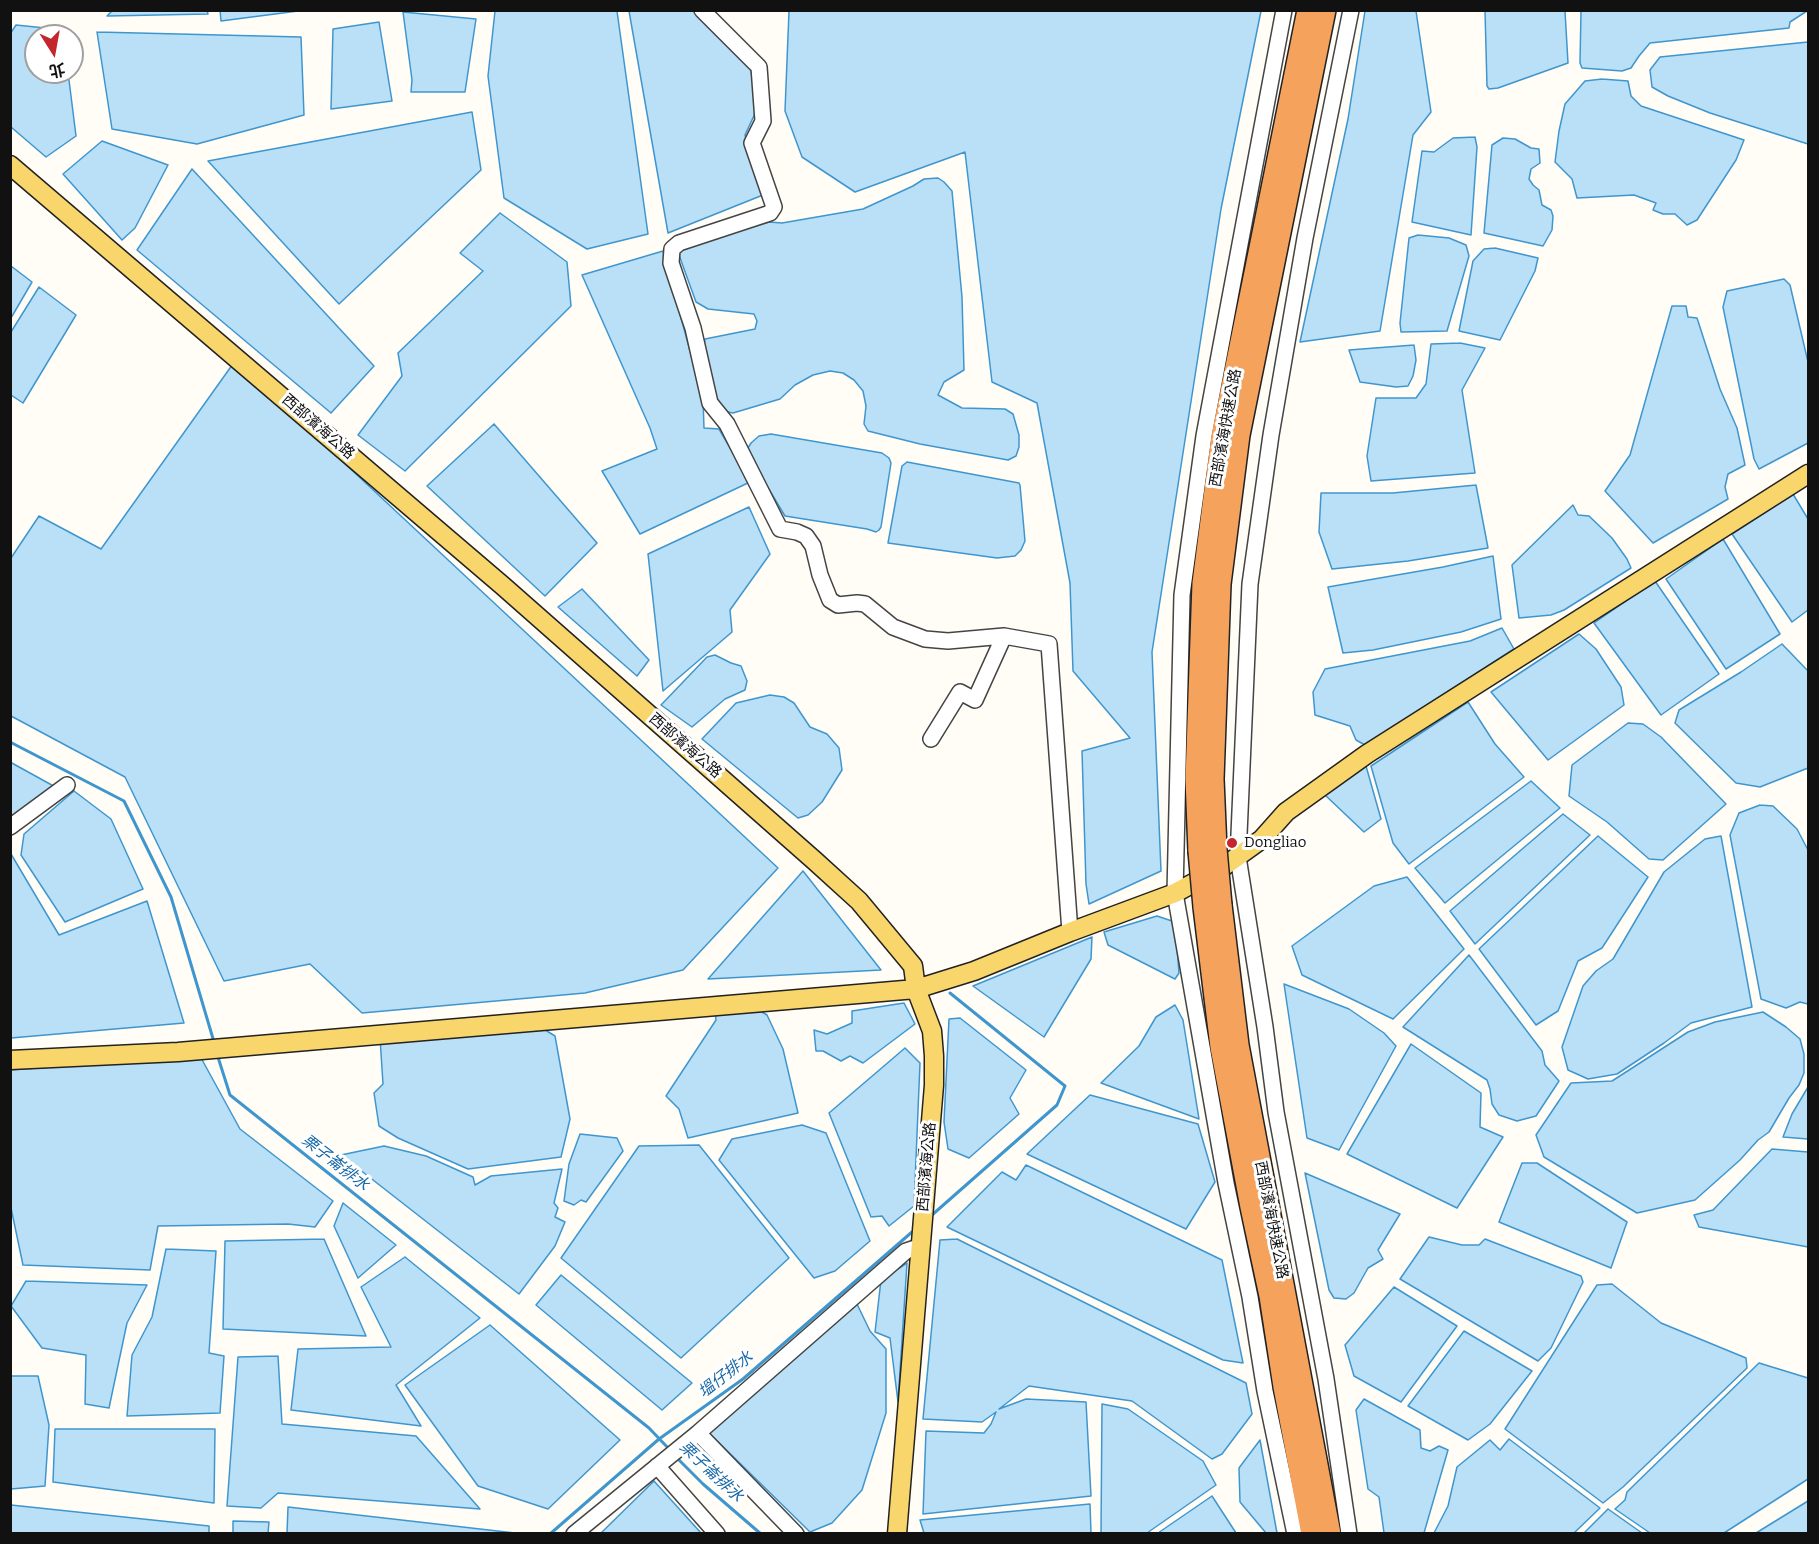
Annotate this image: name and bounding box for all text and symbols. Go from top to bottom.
north arrow [24,24,84,84]
text: 北 [47,59,67,81]
street label: 西部濱海快速公路 [1207,367,1245,489]
street label: 西部濱海公路 [278,391,358,463]
street label: 西部濱海公路 [645,710,725,782]
place label: Dongliao [1244,834,1306,852]
marker: Dongliao [1225,836,1239,850]
street label: 西部濱海公路 [914,1121,940,1213]
water label: 栗子崙排水 [298,1131,372,1195]
street label: 西部濱海快速公路 [1251,1159,1291,1281]
water label: 塭仔排水 [695,1348,757,1402]
water label: 栗子崙排水 [675,1438,747,1506]

